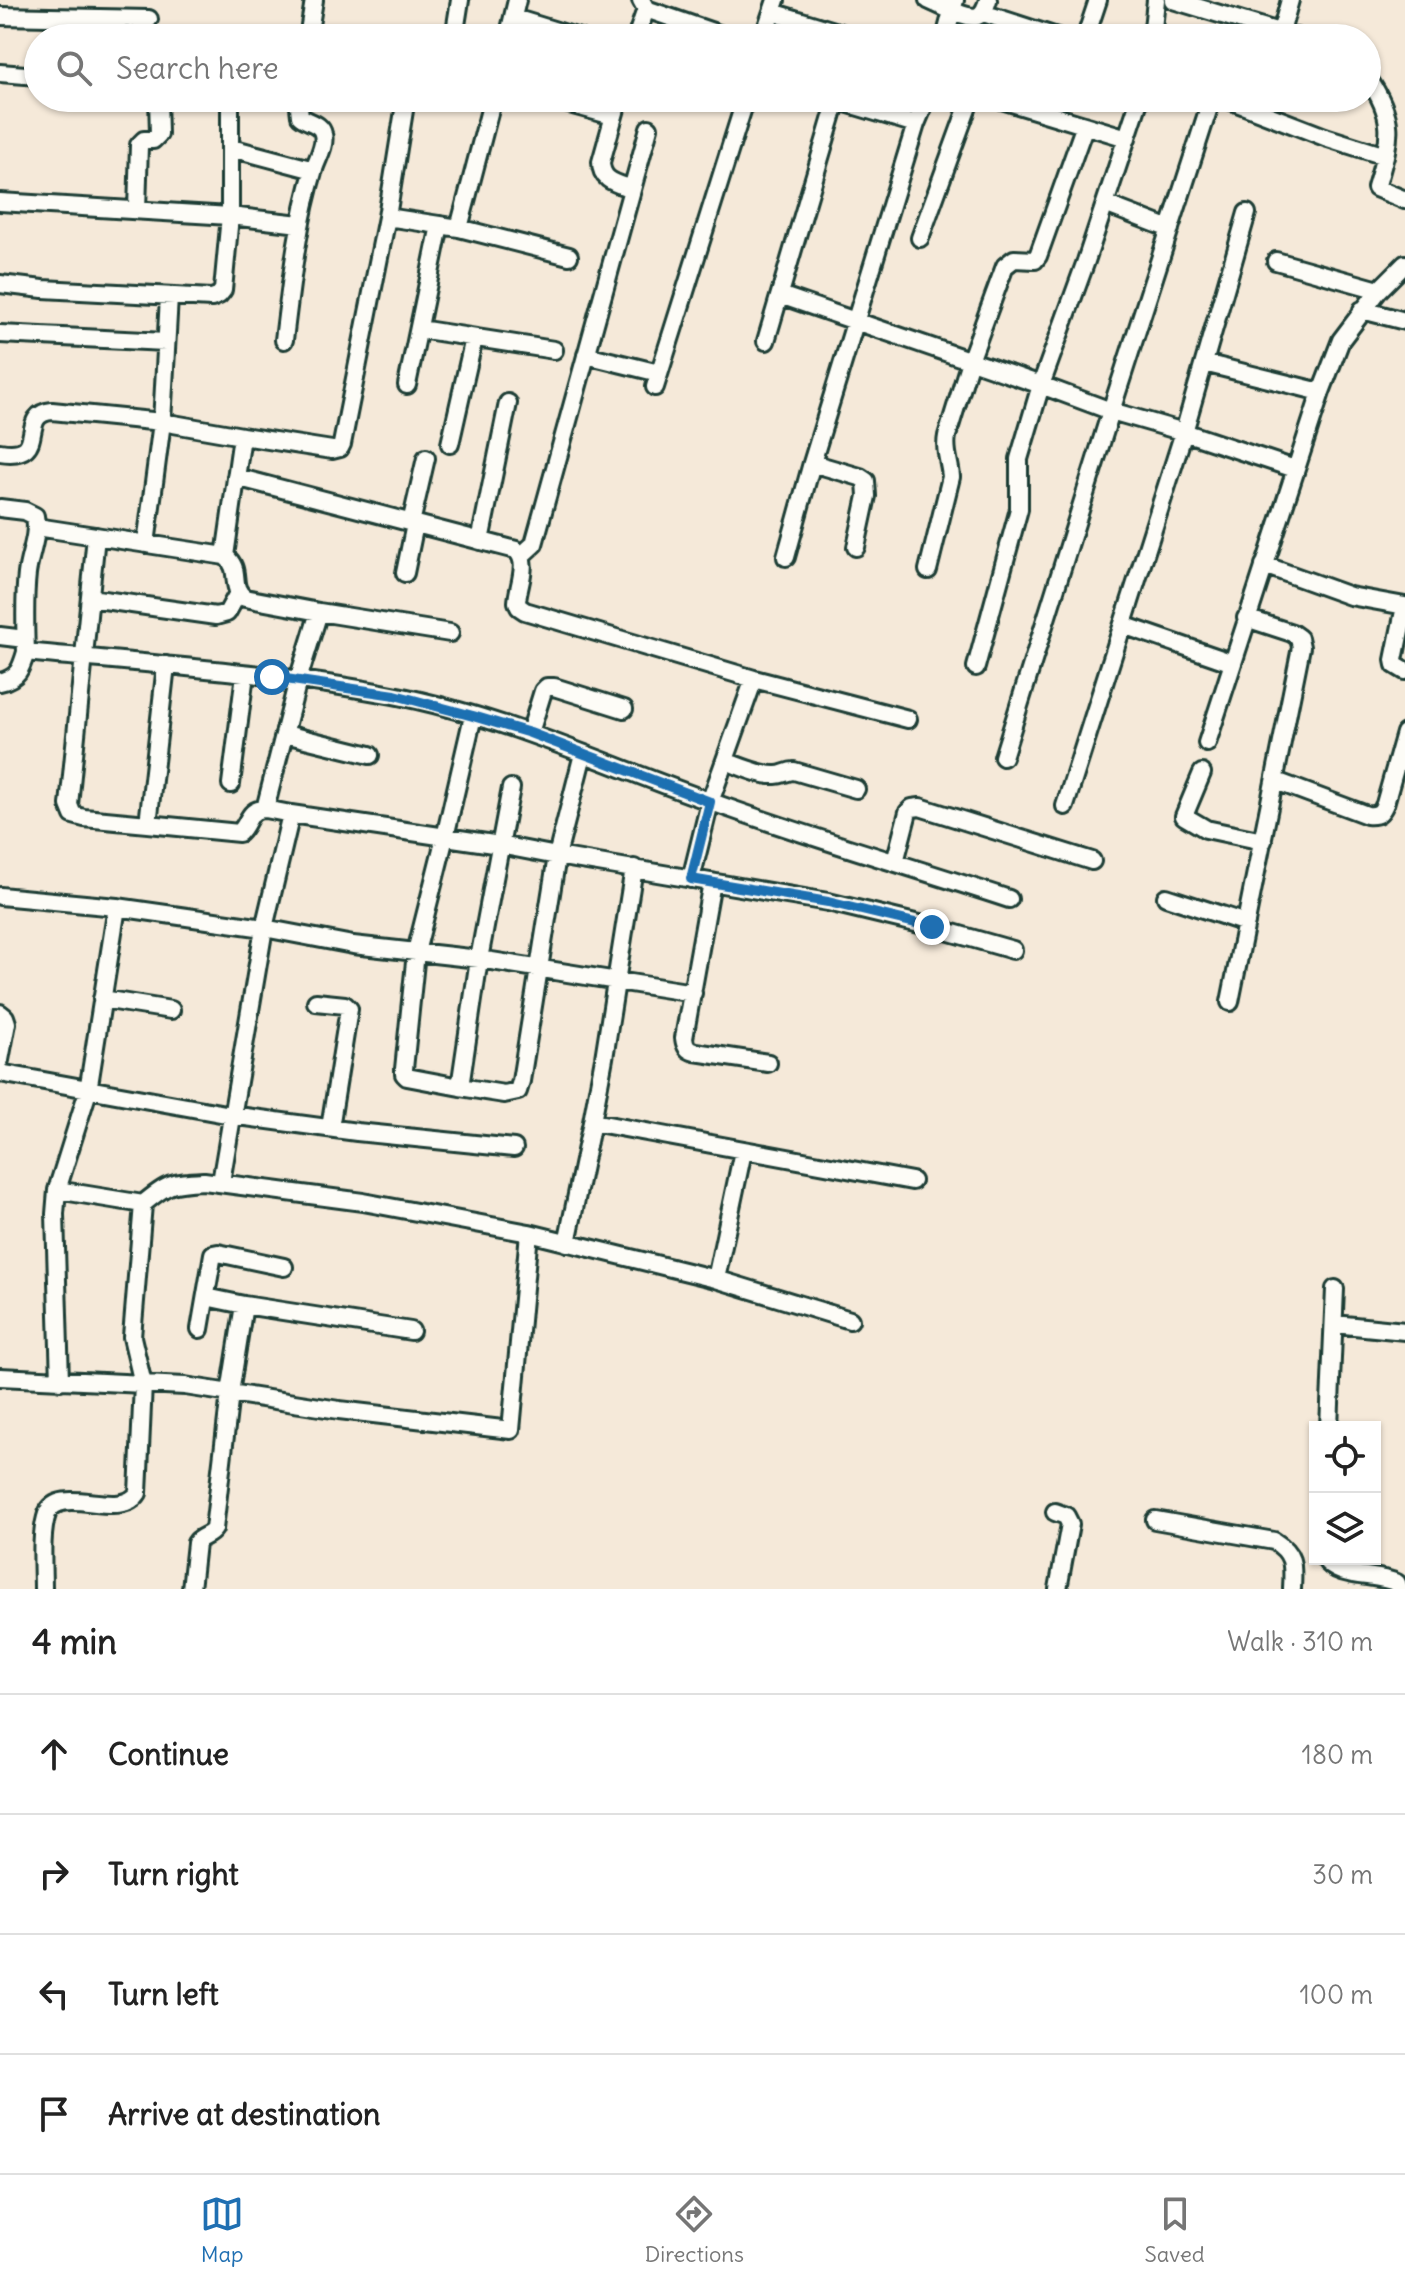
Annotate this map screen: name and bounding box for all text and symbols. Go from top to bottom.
search box [24,24,1381,112]
icon: search [52,46,96,90]
text: Search here [116,49,279,87]
route start [254,659,290,695]
route end [914,909,950,945]
map controls [1309,1421,1381,1565]
button: locate [1309,1421,1381,1493]
button: layers [1309,1493,1381,1565]
text: 4 min [32,1620,117,1663]
text: Walk · 310 m [1227,1625,1373,1658]
icon: ahead [32,1732,76,1776]
text: Continue [108,1735,229,1773]
text: 180 m [1302,1738,1373,1771]
icon: right [32,1852,76,1896]
text: Turn right [108,1855,239,1893]
text: 30 m [1312,1858,1373,1891]
icon: left [32,1972,76,2016]
text: Turn left [108,1975,219,2013]
text: 100 m [1299,1978,1373,2011]
icon: arrive [32,2092,76,2136]
text: Arrive at destination [108,2095,380,2133]
tab: Map [200,2192,244,2268]
tab: Directions [645,2192,744,2268]
tab: Saved [1144,2192,1205,2268]

